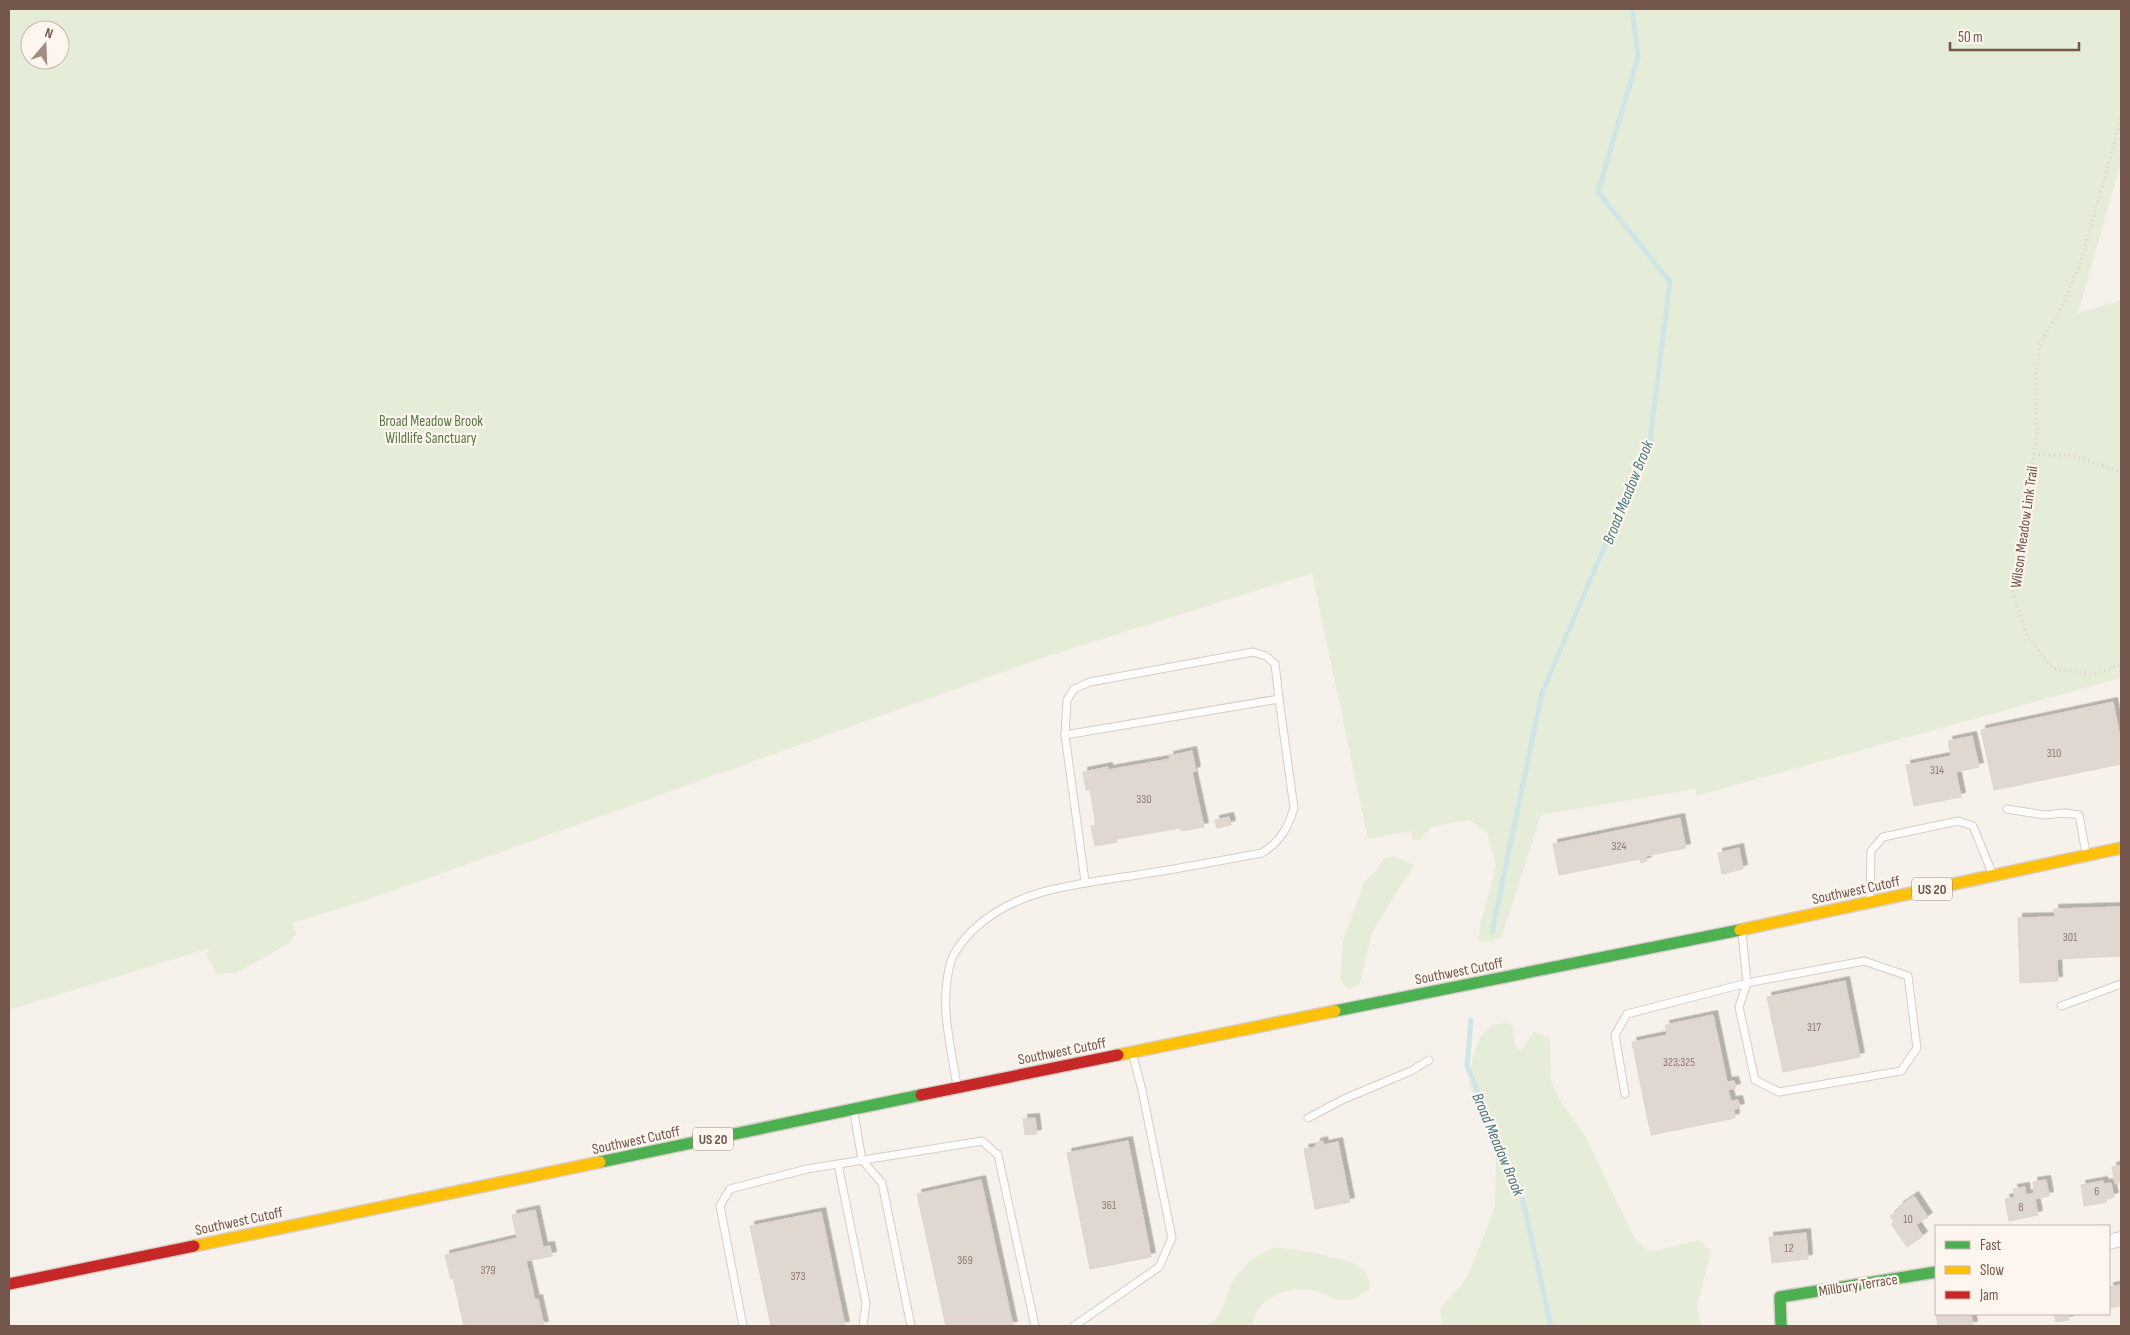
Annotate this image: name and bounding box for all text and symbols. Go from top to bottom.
north arrow [20,20,70,70]
scale bar [1950,20,2079,52]
text: N [43,24,55,42]
text: 50 m [1958,28,1983,47]
park label: Broad Meadow Brook Wildlife Sanctuary [379,412,483,448]
water label: Broad Meadow Brook [1599,437,1658,547]
street label: Wilson Meadow Link Trail [2007,465,2042,589]
house number: 310 [2047,746,2061,761]
house number: 314 [1930,763,1944,778]
house number: 330 [1136,792,1152,807]
house number: 324 [1612,839,1626,854]
street label: Southwest Cutoff [1810,872,1902,909]
road number: US 20 [1912,878,1952,901]
house number: 301 [2063,930,2078,945]
street label: Southwest Cutoff [1413,954,1505,989]
house number: 317 [1807,1020,1821,1035]
street label: Southwest Cutoff [1016,1034,1108,1069]
house number: 323;325 [1663,1055,1695,1070]
water label: Broad Meadow Brook [1467,1090,1528,1200]
street label: Southwest Cutoff [590,1122,682,1159]
road number: US 20 [693,1128,733,1150]
house number: 6 [2094,1184,2100,1199]
house number: 361 [1102,1198,1117,1213]
house number: 8 [2018,1200,2024,1215]
street label: Southwest Cutoff [193,1203,285,1240]
house number: 10 [1903,1212,1913,1227]
legend [1935,1225,2110,1315]
text: Fast [1980,1236,2002,1255]
house number: 12 [1784,1241,1794,1256]
house number: 369 [957,1253,973,1268]
text: Slow [1980,1261,2004,1280]
house number: 379 [480,1263,496,1278]
house number: 373 [791,1269,805,1284]
street label: Millbury Terrace [1817,1270,1899,1301]
text: Jam [1979,1286,1998,1305]

